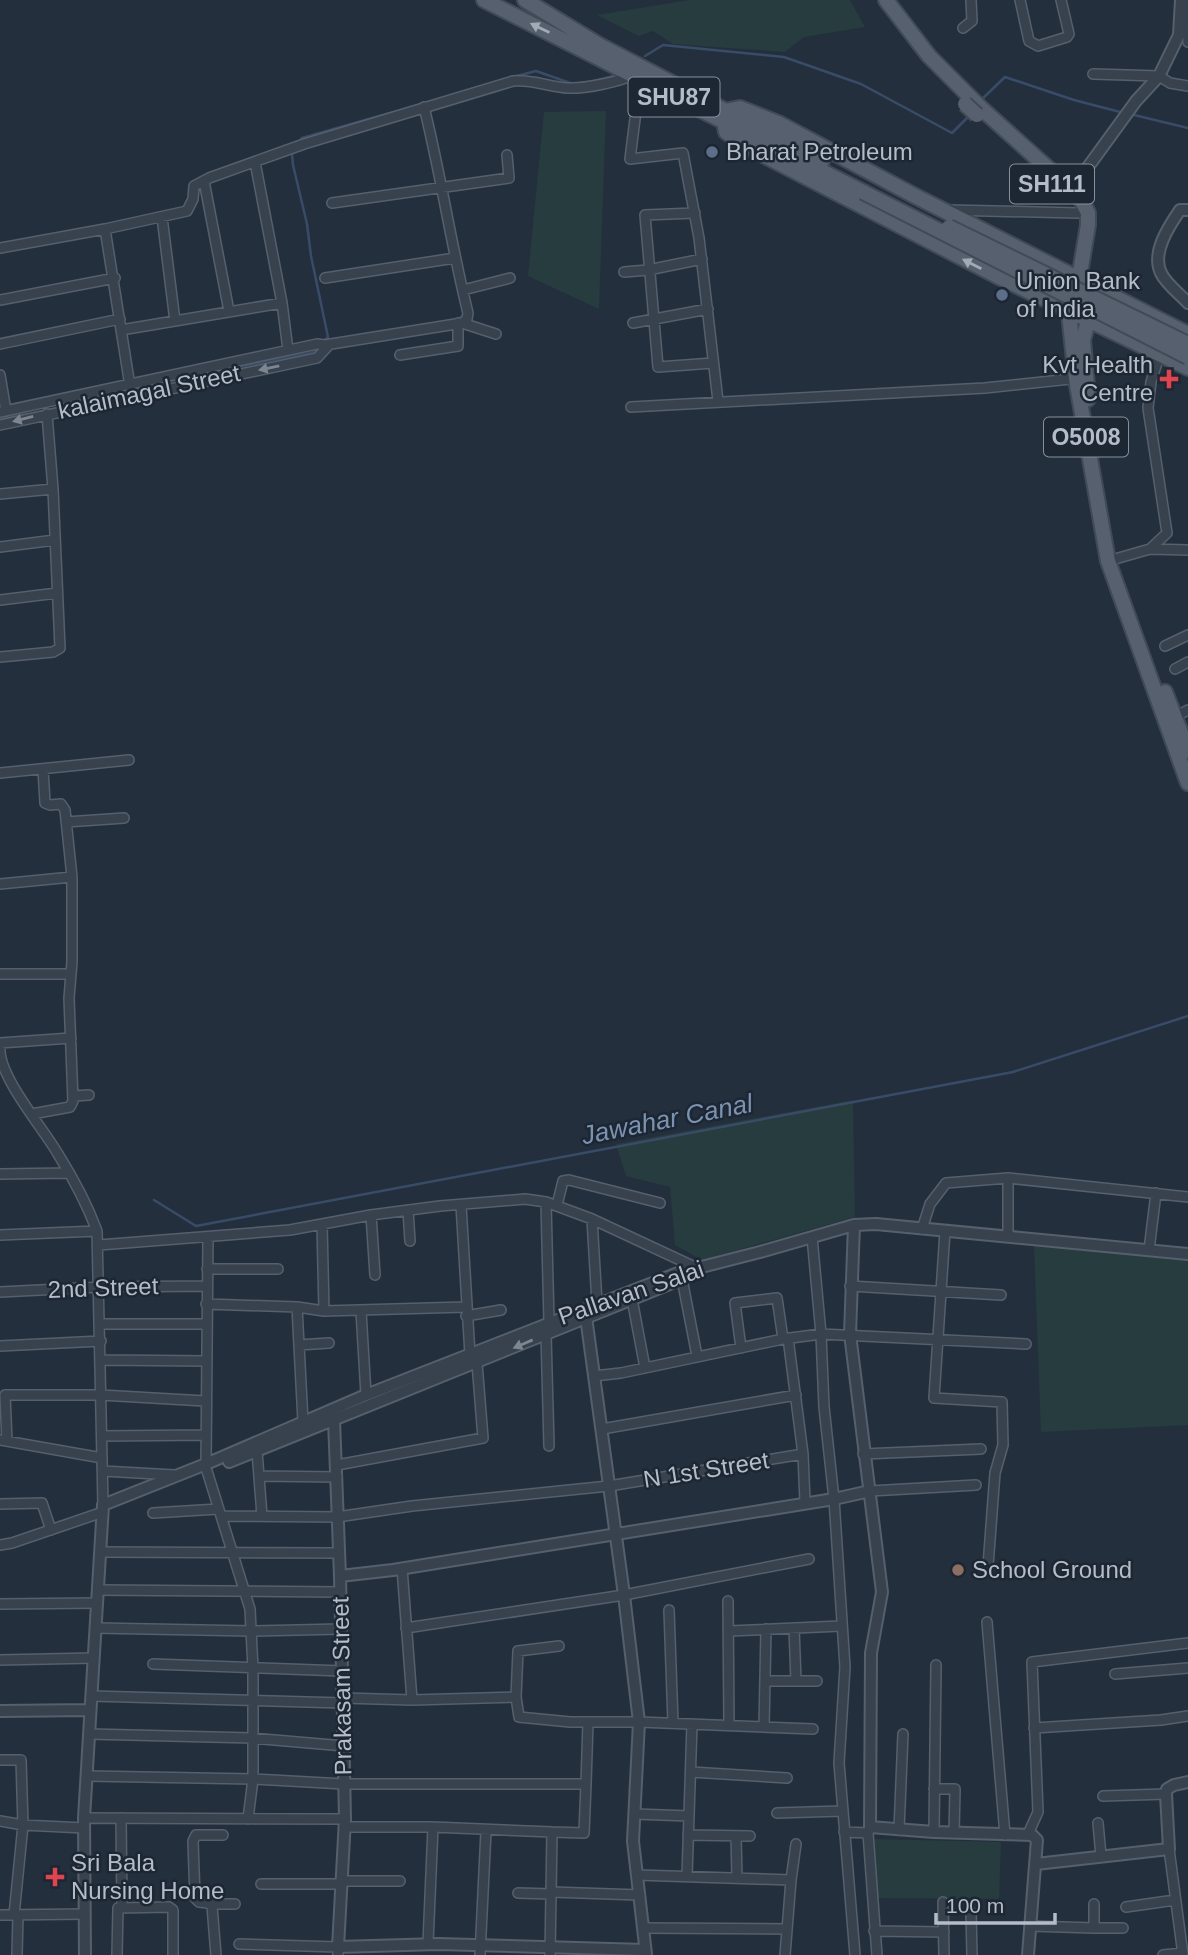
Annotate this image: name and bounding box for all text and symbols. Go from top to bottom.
one-way arrow [530,22,550,33]
road number: SHU87 [628,78,720,116]
place label: Bharat Petroleum [726,138,913,165]
marker: Bharat Petroleum [704,144,720,160]
road number: SH111 [1010,164,1094,204]
one-way arrow [962,258,982,269]
place label: Union Bank of India [1016,267,1141,322]
marker: Union Bank of India [994,287,1010,303]
place label: Kvt Health Centre [1042,351,1153,406]
street label: kalaimagal Street [55,359,243,424]
one-way arrow [258,362,280,373]
marker: Kvt Health Centre [1159,369,1179,389]
one-way arrow [12,414,34,425]
road number: O5008 [1044,418,1128,457]
water label: Jawahar Canal [578,1087,756,1150]
street label: Pallavan Salai [555,1255,707,1330]
street label: 2nd Street [47,1272,159,1303]
one-way arrow [513,1339,534,1350]
street label: N 1st Street [641,1446,771,1493]
place label: School Ground [972,1556,1132,1583]
marker: School Ground [950,1562,966,1578]
street label: Prakasam Street [326,1596,357,1776]
place label: Sri Bala Nursing Home [71,1849,224,1904]
marker: Sri Bala Nursing Home [45,1867,65,1887]
scale bar [936,1882,1055,1926]
text: 100 m [946,1894,1004,1917]

